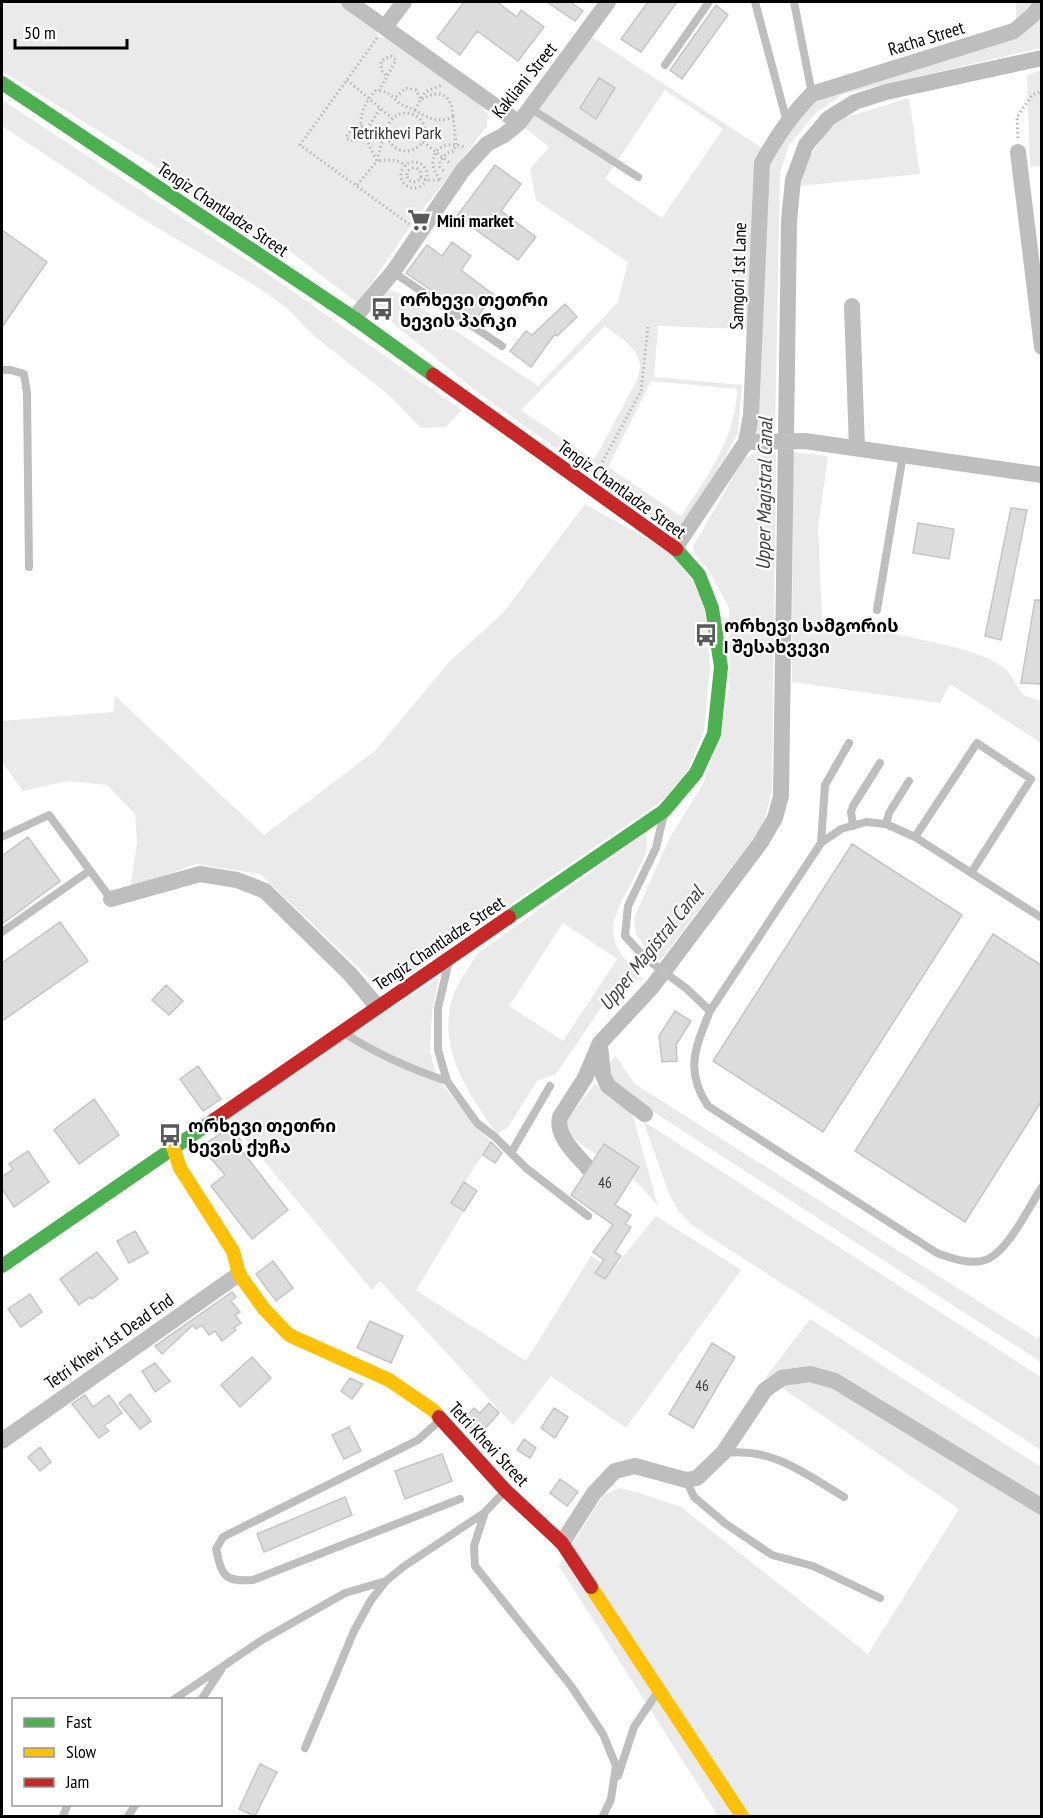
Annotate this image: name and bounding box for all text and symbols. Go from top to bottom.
scale bar [15,12,128,50]
street label: Racha Street [885,16,967,60]
text: 50 m [24,21,56,44]
street label: Kakliani Street [486,37,562,123]
park label: Tetrikhevi Park [351,121,441,144]
street label: Tengiz Chantladze Street [153,157,293,261]
supermarket icon: Mini market [406,207,432,233]
place label: Mini market [437,209,514,232]
street label: Samgori 1st Lane [725,222,751,330]
place label: ორხევი თეთრი ხევის პარკი [400,288,548,332]
bus stop icon: ორხევი თეთრი ხევის პარკი [369,296,395,322]
water label: Upper Magistral Canal [750,415,778,570]
street label: Tengiz Chantladze Street [553,435,691,543]
place label: ორხევი სამგორის I შესახვევი [724,614,899,658]
bus stop icon: ორხევი სამგორის I შესახვევი [693,622,719,648]
water label: Upper Magistral Canal [593,879,711,1015]
street label: Tengiz Chantladze Street [369,891,509,995]
place label: ორხევი თეთრი ხევის ქუჩა [188,1114,336,1158]
bus stop icon: ორხევი თეთრი ხევის ქუჩა [157,1122,183,1148]
house number: 46 [598,1173,612,1192]
street label: Tetri Khevi 1st Dead End [40,1288,178,1394]
house number: 46 [695,1376,709,1395]
street label: Tetri Khevi Street [444,1397,534,1491]
legend [12,1698,222,1806]
text: Fast [66,1710,92,1733]
text: Slow [66,1740,97,1763]
text: Jam [65,1770,89,1793]

